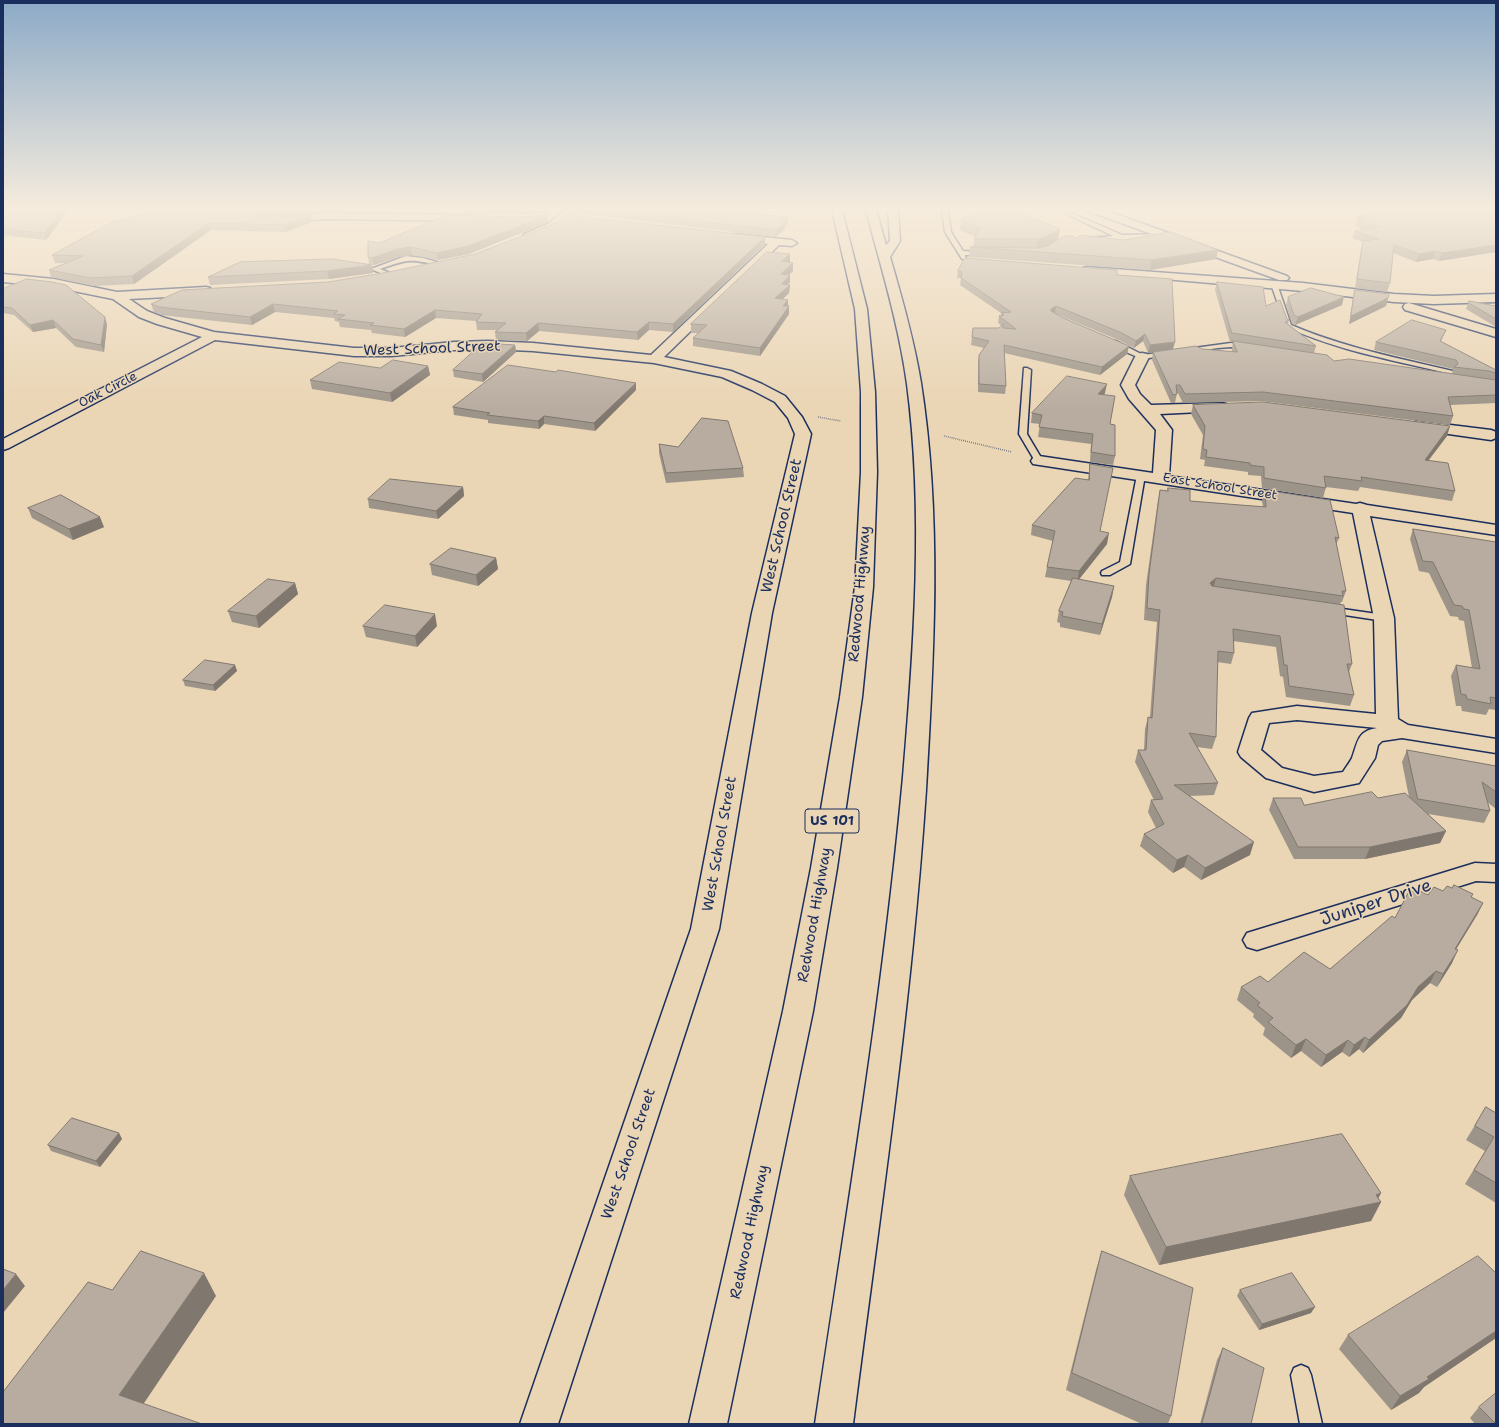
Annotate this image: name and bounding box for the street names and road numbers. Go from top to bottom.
street label: West School Street [363,338,501,360]
street label: Oak Circle [76,369,140,411]
street label: West School Street [758,457,806,595]
street label: East School Street [1162,470,1278,504]
street label: Redwood Highway [845,525,875,663]
street label: West School Street [699,775,741,913]
road number: US 101 [805,809,859,833]
street label: Redwood Highway [794,846,836,984]
street label: Juniper Drive [1318,875,1434,931]
street label: West School Street [598,1086,660,1222]
street label: Redwood Highway [727,1163,773,1301]

